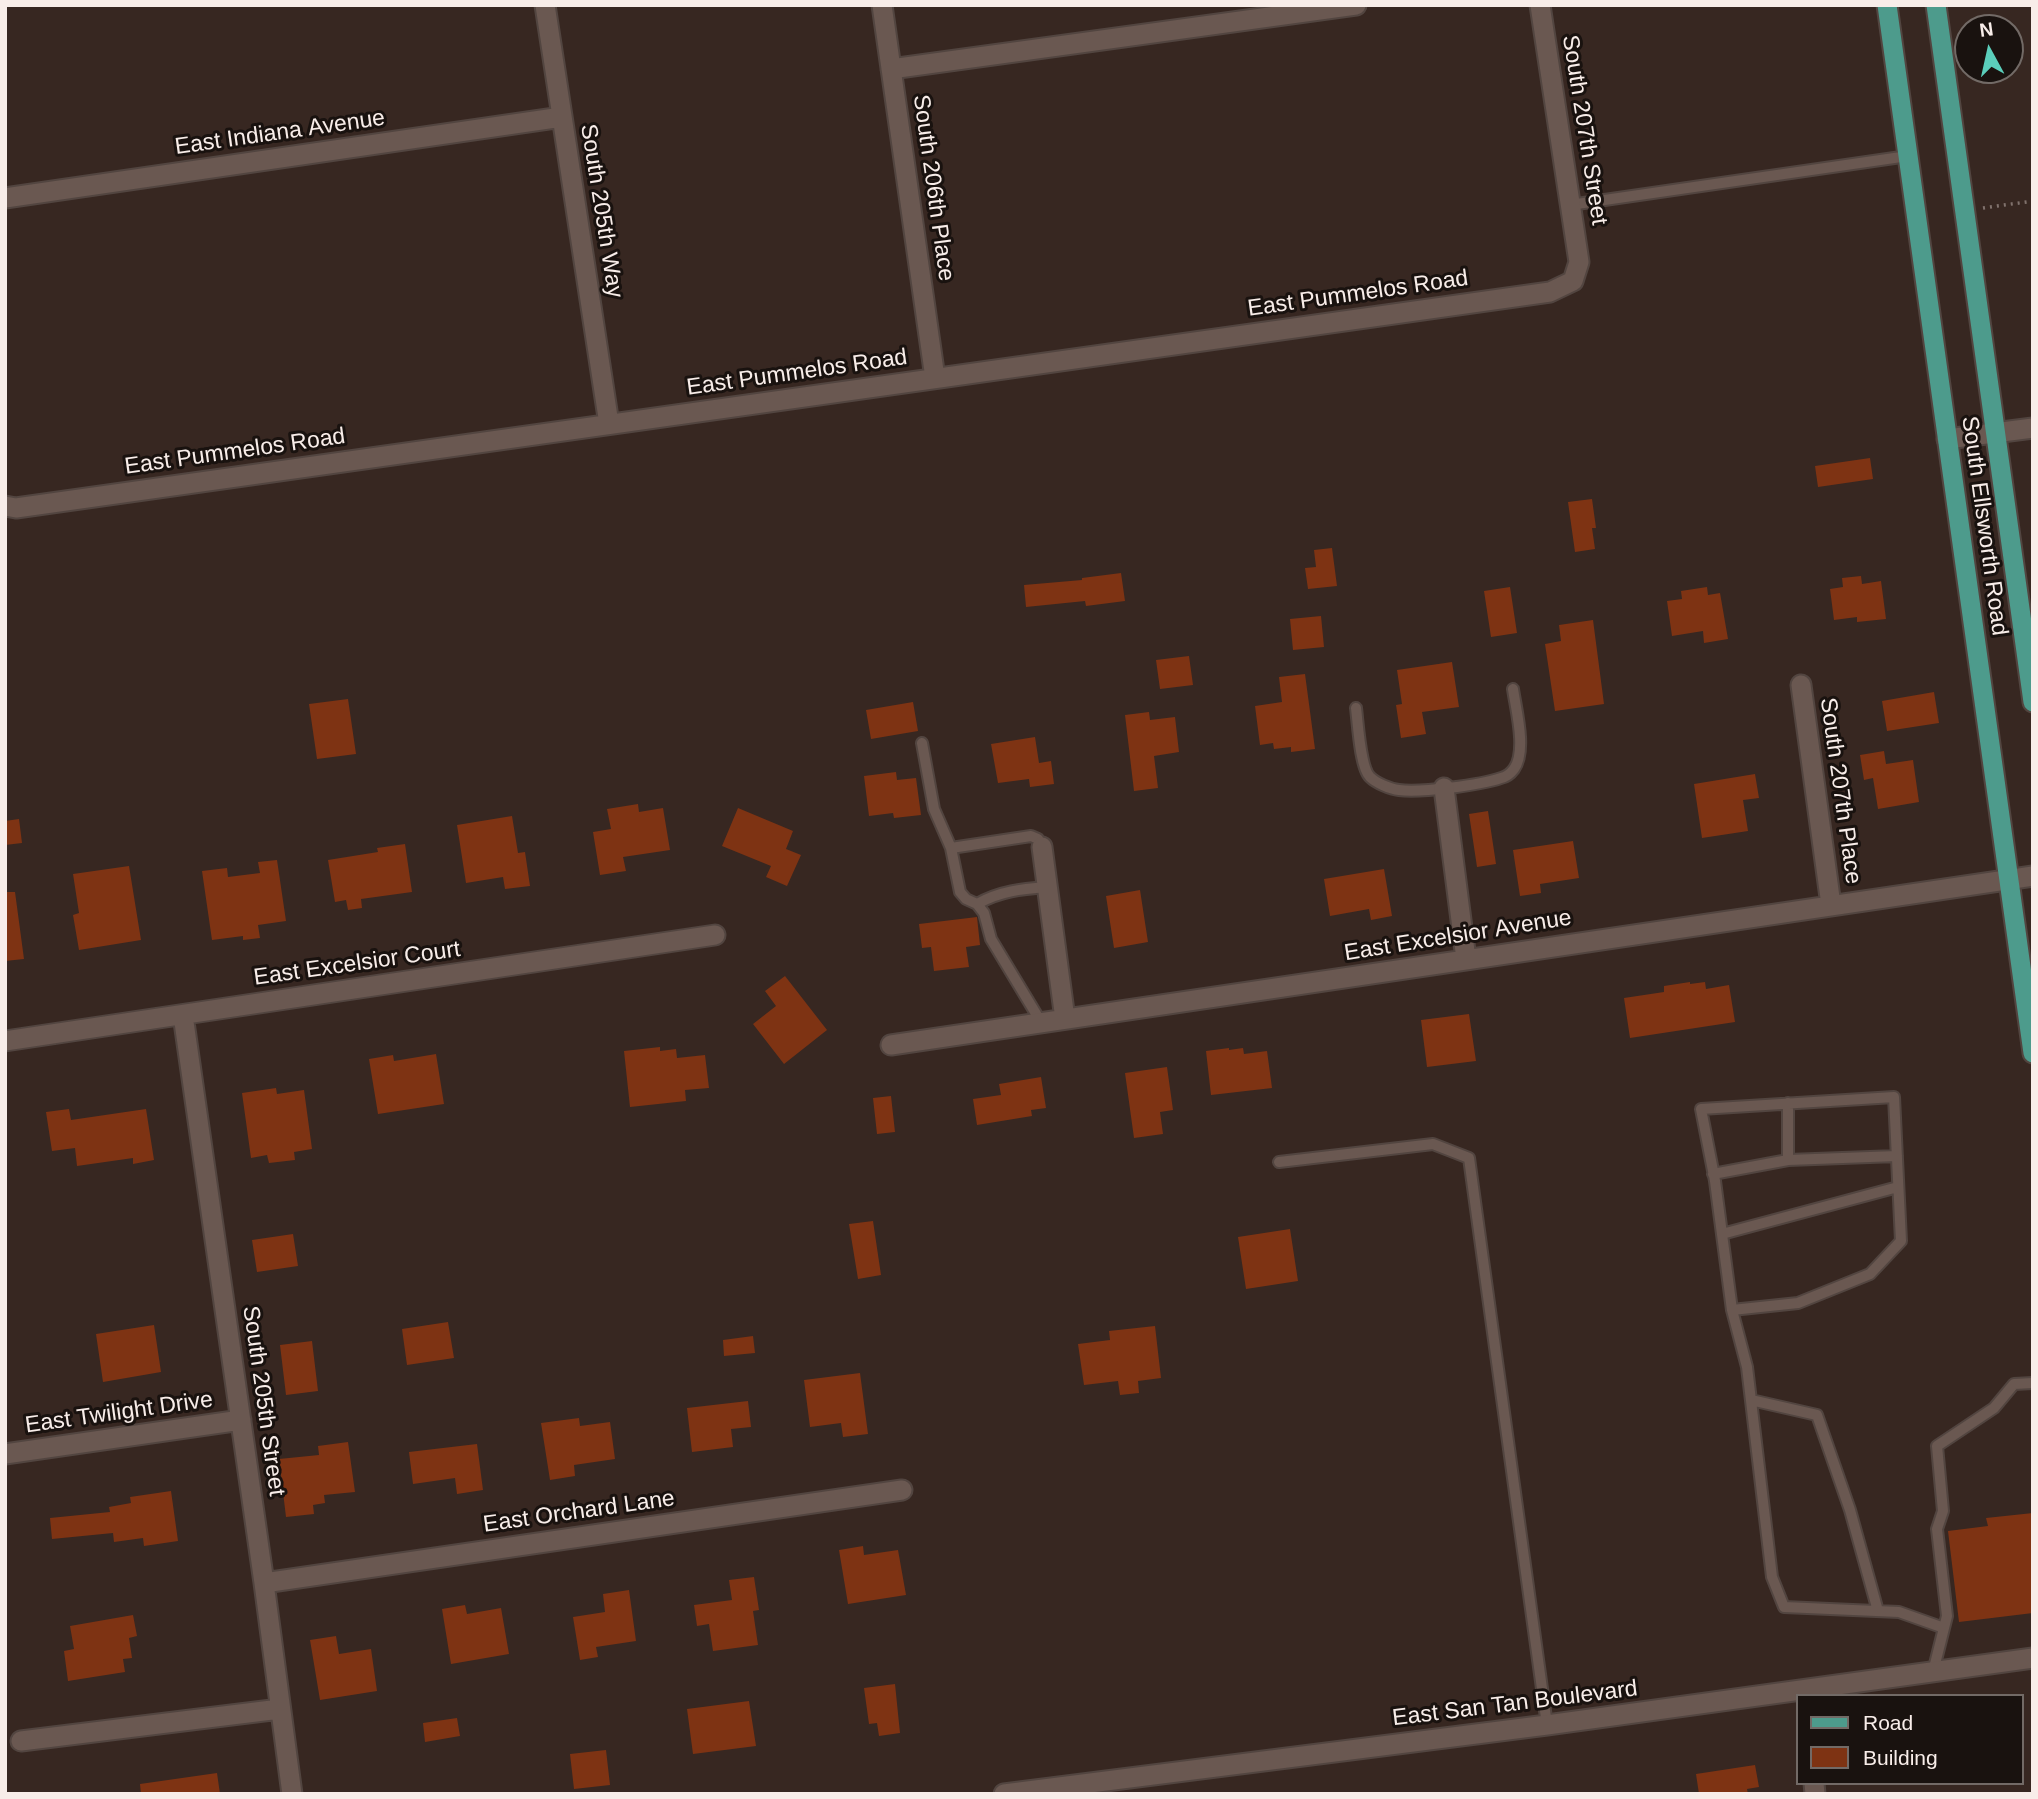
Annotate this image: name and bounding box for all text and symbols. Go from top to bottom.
north arrow [1954,14,2024,84]
text: N [1978,18,1995,41]
street label: South 207th Street [1555,33,1613,227]
street label: South 206th Place [906,93,960,283]
street label: East Indiana Avenue [173,105,387,161]
street label: South 205th Way [574,122,628,300]
street label: East Pummelos Road [1246,265,1470,323]
street label: East Pummelos Road [685,344,909,402]
street label: South Ellsworth Road [1955,415,2013,637]
street label: East Pummelos Road [123,423,347,481]
street label: South 207th Place [1813,696,1867,886]
street label: East Excelsior Avenue [1342,904,1574,968]
street label: East Excelsior Court [252,936,462,992]
street label: South 205th Street [236,1304,290,1498]
street label: East Twilight Drive [23,1386,215,1440]
street label: East Orchard Lane [481,1485,677,1539]
street label: East San Tan Boulevard [1391,1675,1639,1733]
legend [1797,1694,2024,1785]
text: Road [1863,1711,1913,1734]
text: Building [1863,1746,1938,1769]

